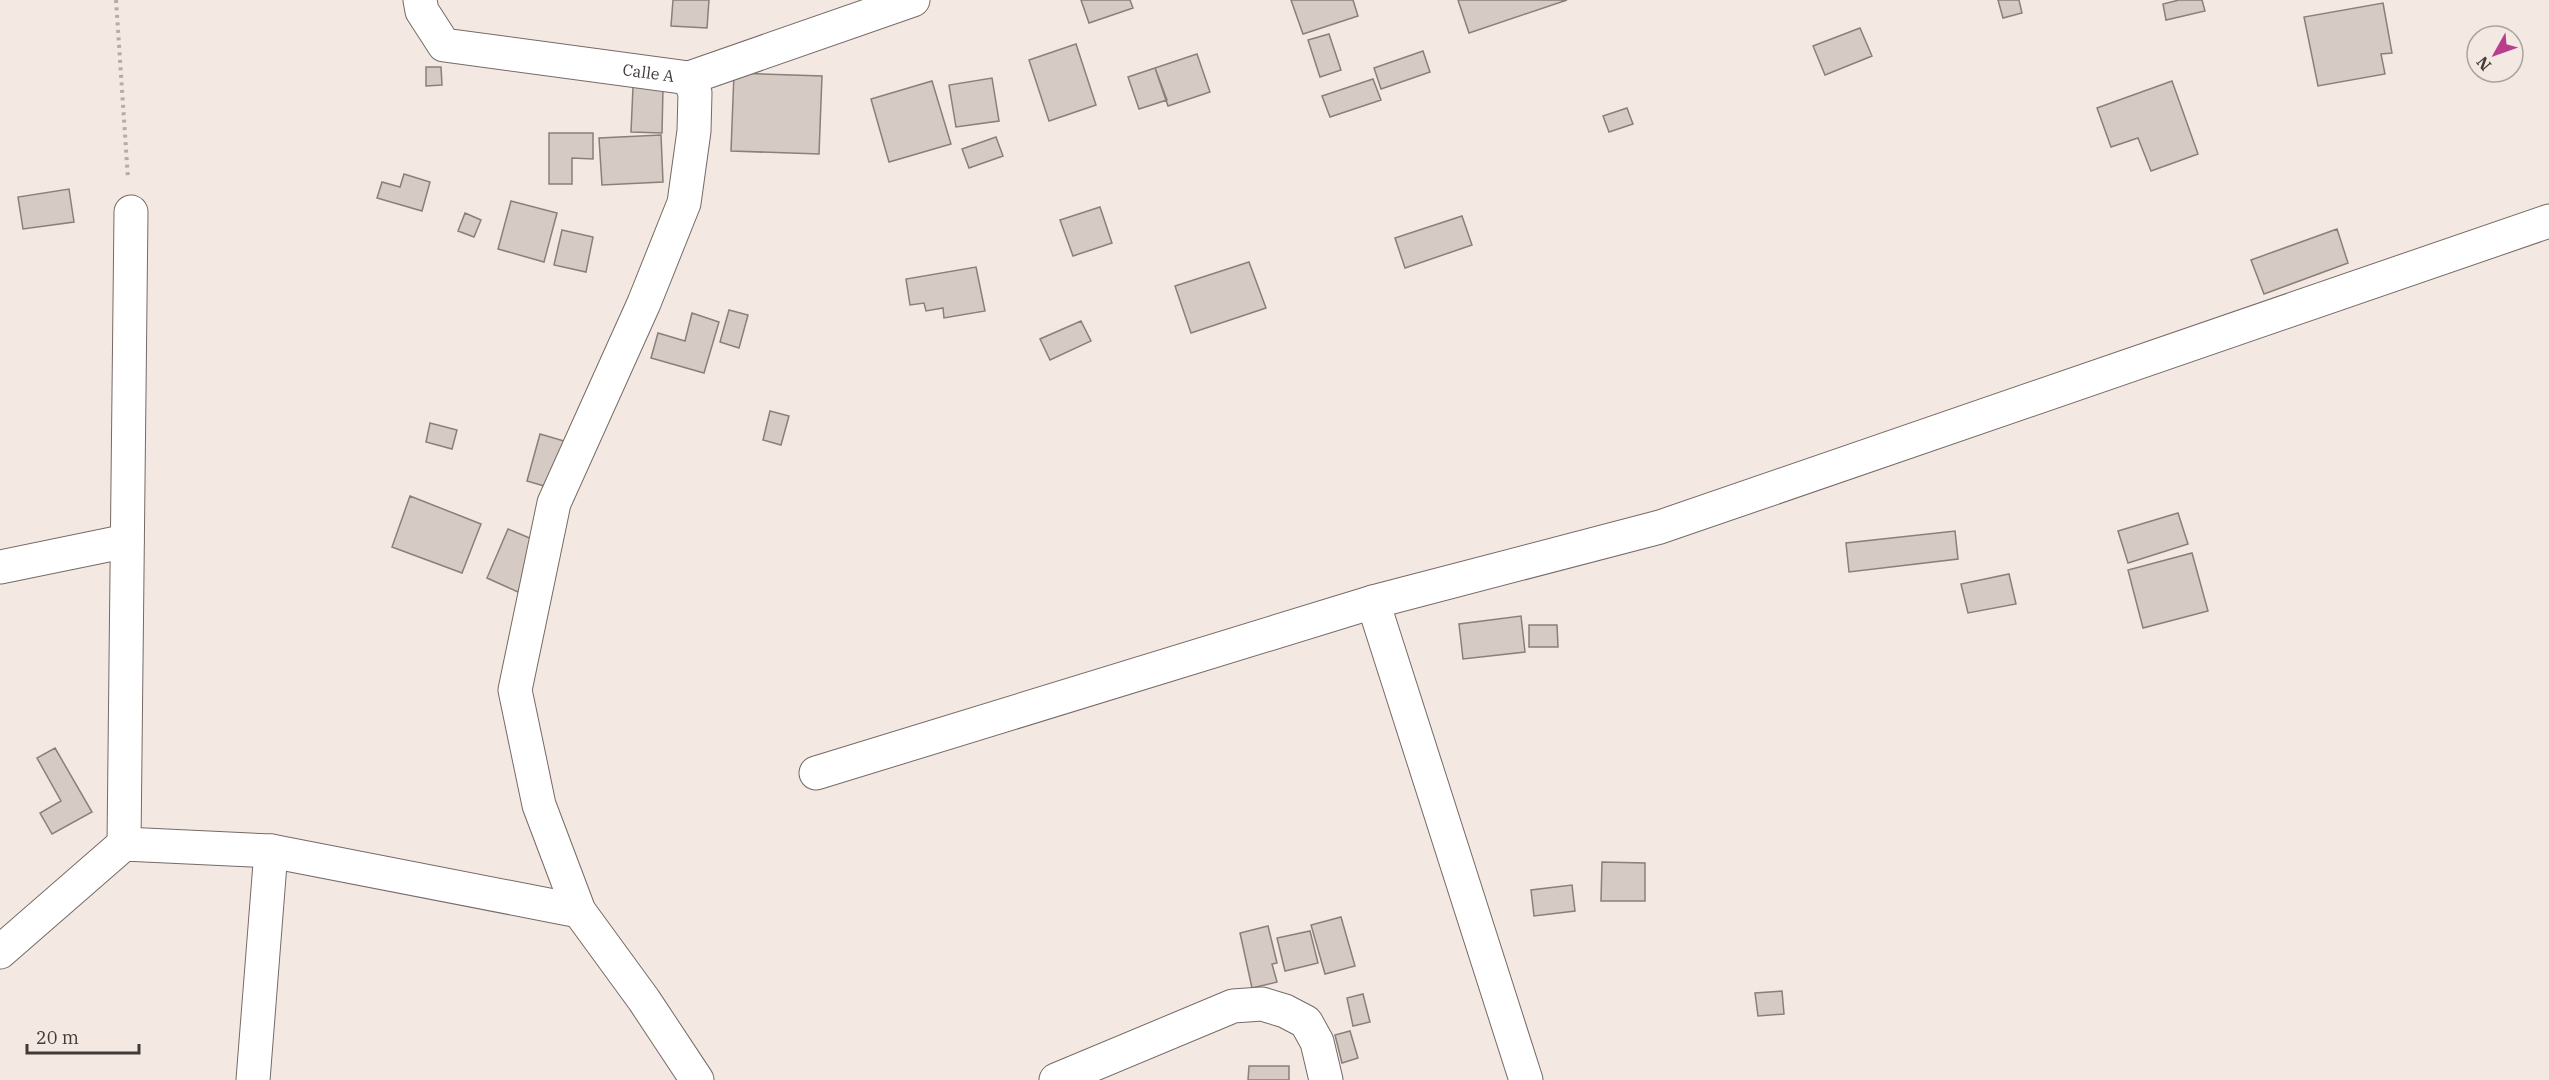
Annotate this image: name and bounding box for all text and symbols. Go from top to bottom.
north arrow [2465,24,2525,84]
text: N [2472,52,2495,75]
street label: Calle A [621,59,676,86]
scale bar [27,1017,140,1055]
text: 20 m [36,1026,79,1049]

